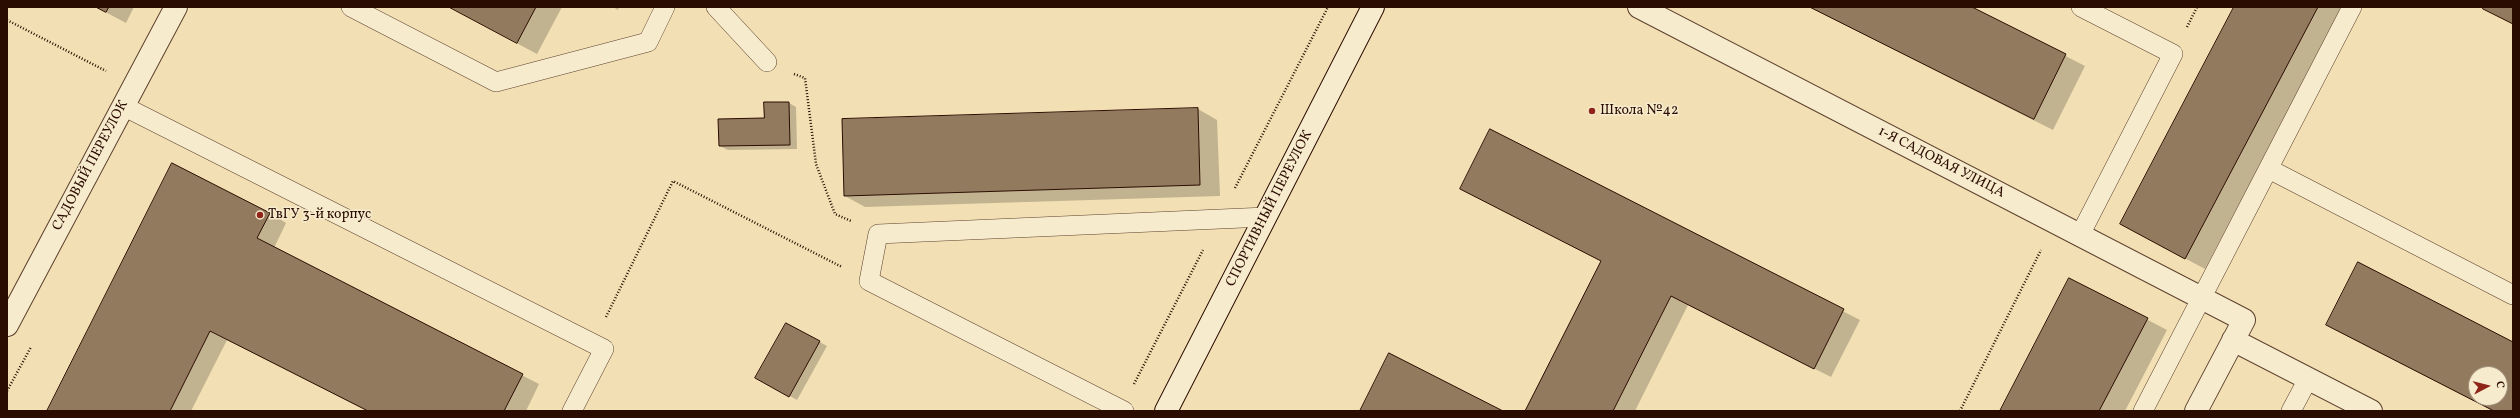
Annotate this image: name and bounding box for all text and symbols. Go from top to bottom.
street label: САДОВЫЙ ПЕРЕУЛОК [50,98,132,234]
place label: Школа №42 [1600,103,1678,119]
marker: Школа №42 [1587,106,1597,116]
street label: 1-Я САДОВАЯ УЛИЦА [1875,124,2007,202]
street label: СПОРТИВНЫЙ ПЕРЕУЛОК [1223,128,1317,290]
place label: ТвГУ 3-й корпус [268,207,371,223]
marker: ТвГУ 3-й корпус [255,210,265,220]
north arrow [2468,366,2508,406]
text: С [2492,380,2507,389]

